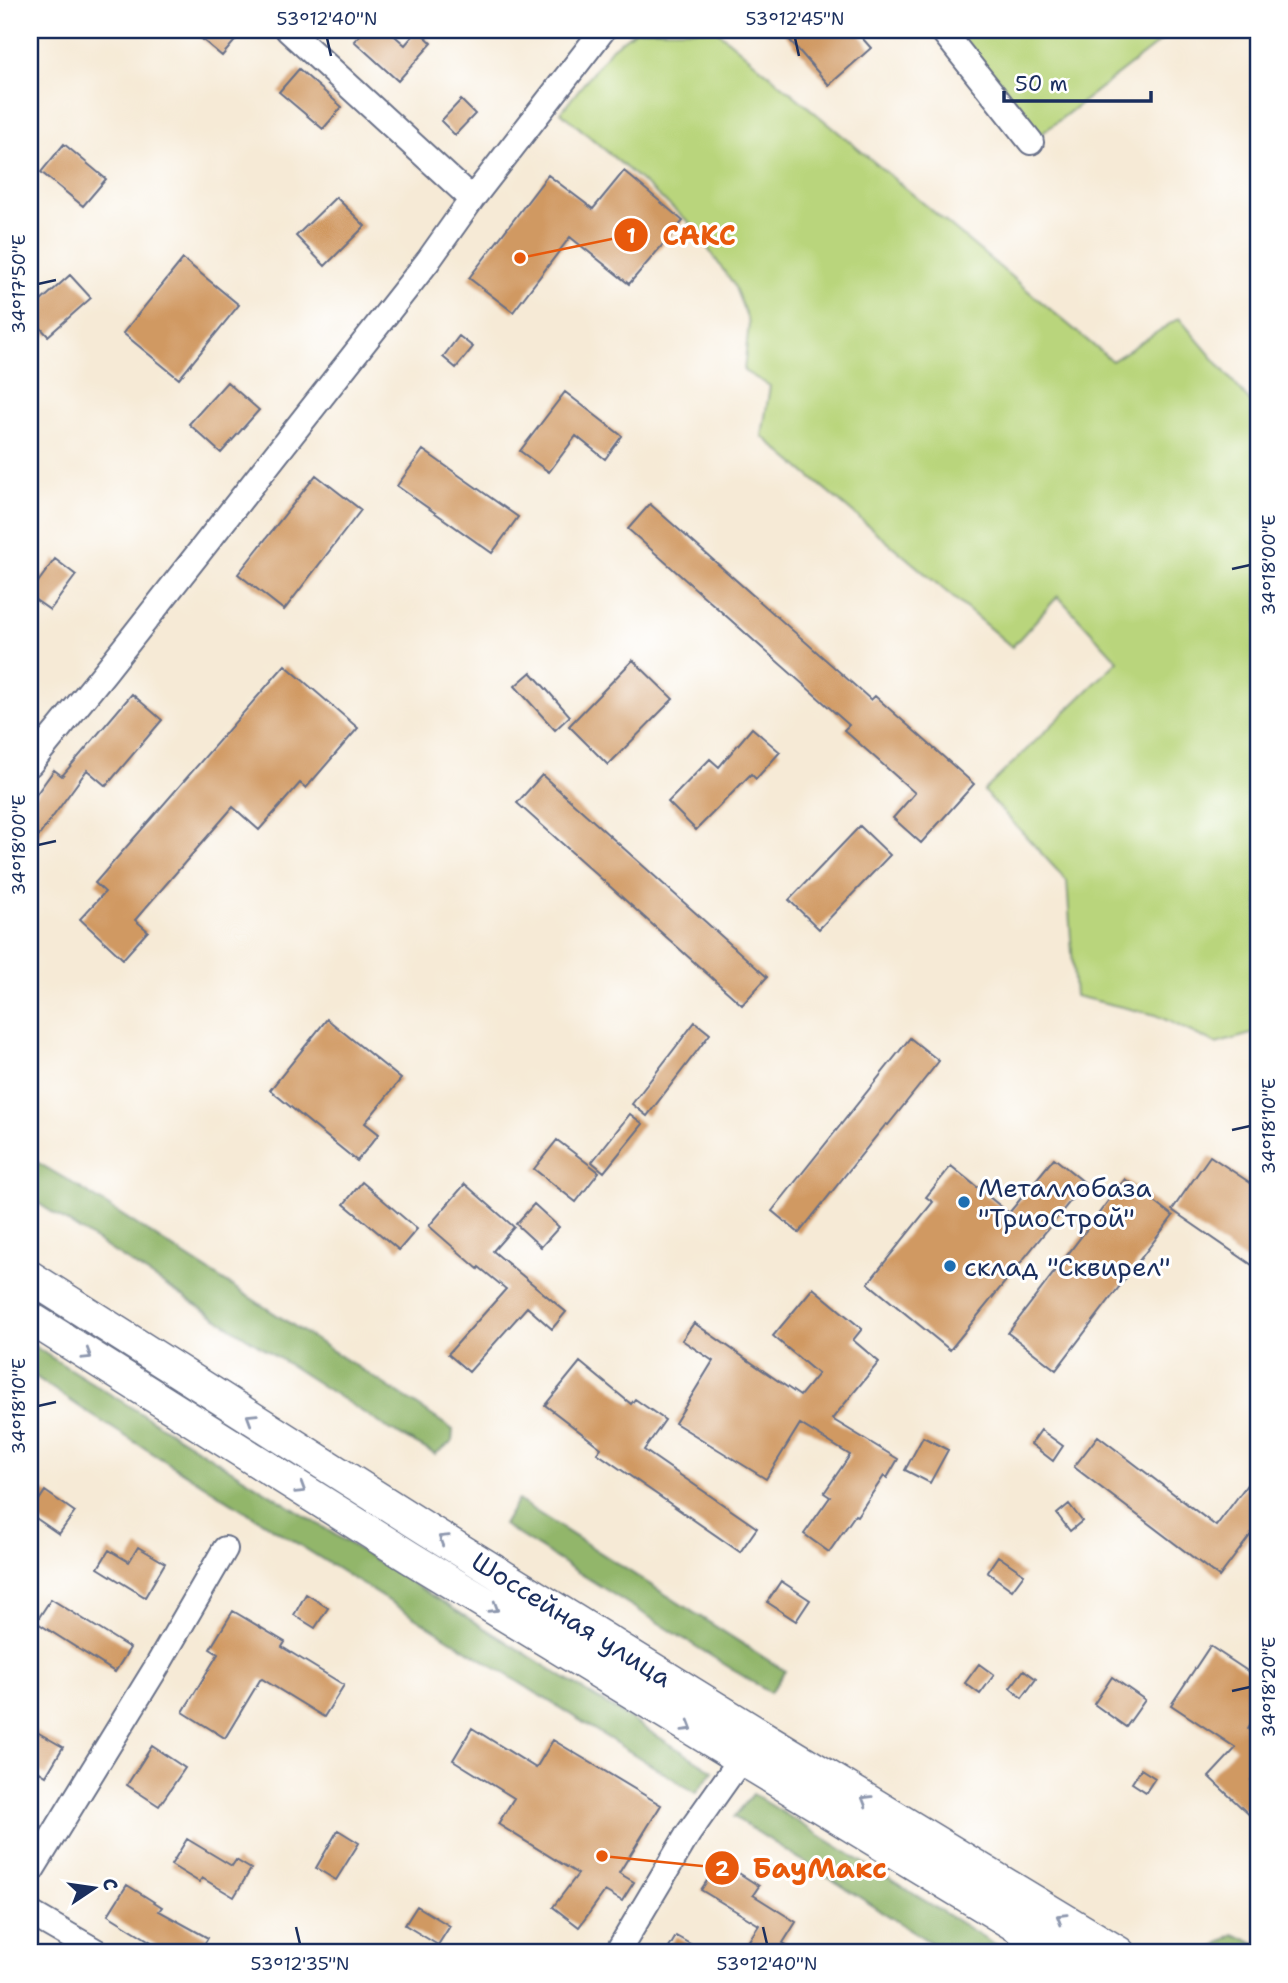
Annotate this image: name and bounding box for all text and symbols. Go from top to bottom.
text: 53°12'40"N [276,7,378,31]
text: 53°12'45"N [746,7,844,31]
scale bar [1004,60,1152,104]
text: 50 m [1015,70,1068,98]
callout: САКС [613,211,750,260]
text: САКС [662,216,736,254]
text: 1 [626,222,636,250]
text: 34°17'50"E [7,234,31,334]
text: 34°18'00"E [1257,514,1281,616]
text: 34°18'00"E [7,794,31,896]
text: 34°18'10"E [1257,1078,1281,1174]
place label: Металлобаза "ТриоСтрой" [978,1170,1152,1235]
marker: Металлобаза "ТриоСтрой" [956,1194,972,1210]
place label: склад "Сквирел" [964,1249,1170,1284]
marker: склад "Сквирел" [942,1258,958,1274]
one-way arrow [80,1346,93,1359]
text: 34°18'10"E [7,1358,31,1454]
one-way arrow [245,1413,258,1426]
one-way arrow [293,1480,306,1493]
one-way arrow [438,1535,451,1548]
street label: Шоссейная улица [465,1543,679,1695]
one-way arrow [487,1600,500,1613]
text: 34°18'20"E [1257,1637,1281,1737]
one-way arrow [681,1719,694,1732]
one-way arrow [861,1795,874,1808]
callout: БауМакс [704,1844,902,1893]
text: БауМакс [753,1849,887,1887]
north arrow [60,1854,130,1924]
text: 2 [715,1855,730,1883]
text: С [97,1876,124,1893]
one-way arrow [1055,1913,1068,1926]
text: 53°12'35"N [250,1952,350,1976]
text: 53°12'40"N [716,1952,818,1976]

